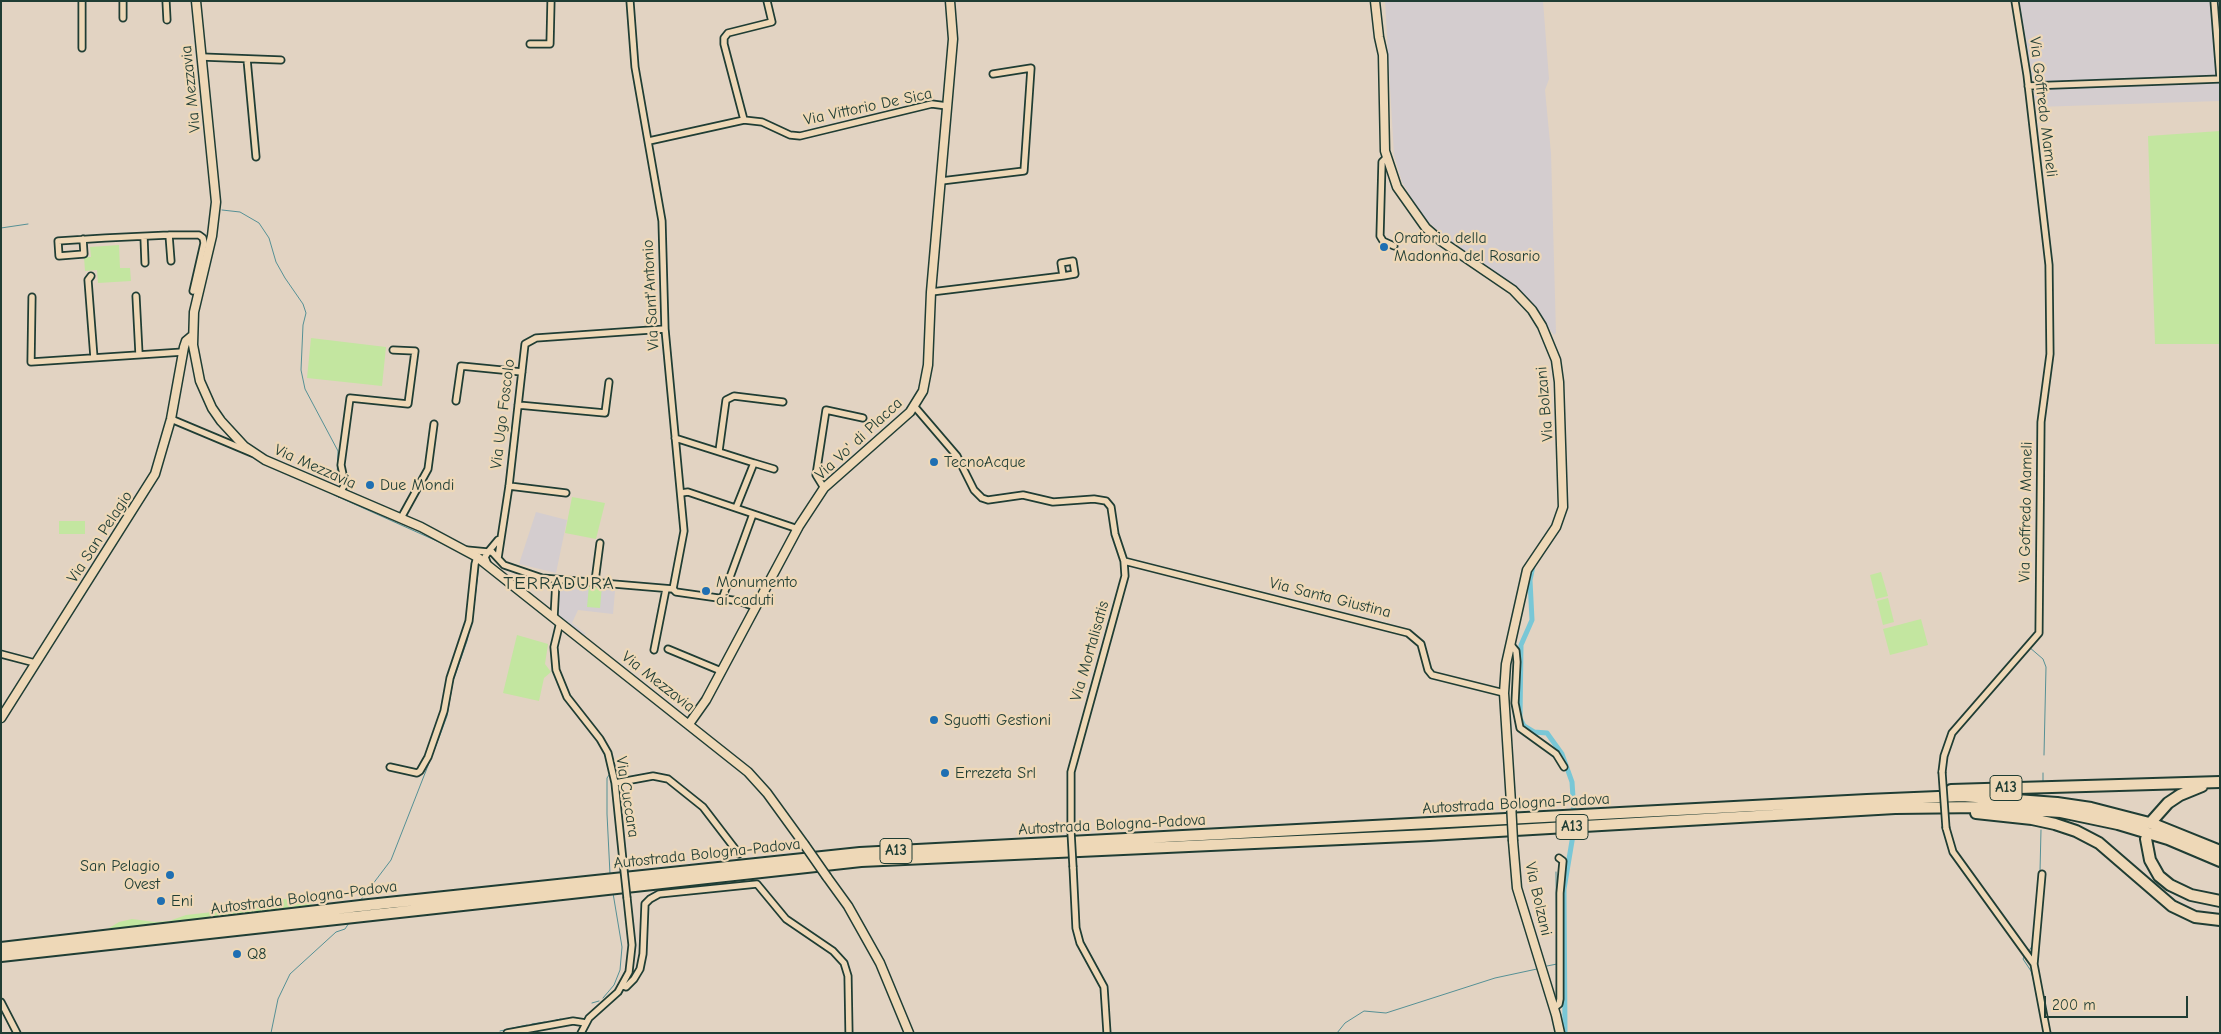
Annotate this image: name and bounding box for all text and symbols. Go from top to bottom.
street label: Via Goffredo Mameli [2025,36,2061,178]
street label: Via Mezzavia [177,44,205,134]
street label: Via Vittorio De Sica [802,84,934,130]
place label: Oratorio della Madonna del Rosario [1394,228,1540,266]
street label: Via Sant'Antonio [639,239,663,351]
marker: Oratorio della Madonna del Rosario [1378,241,1390,253]
street label: Via Ugo Foscolo [487,358,519,470]
street label: Via Bolzani [1532,366,1558,442]
street label: Via Vo' di Placca [811,394,907,484]
street label: Via Mezzavia [271,440,359,494]
street label: Via Goffredo Mameli [2015,441,2037,583]
place label: TecnoAcque [944,452,1026,472]
marker: TecnoAcque [928,456,940,468]
place label: Due Mondi [380,475,454,495]
marker: Due Mondi [364,479,376,491]
street label: Via San Pelagio [63,487,137,587]
place label: Monumento ai caduti [716,572,798,610]
district label: TERRADURA [502,573,616,595]
street label: Via Santa Giustina [1267,574,1393,622]
marker: Monumento ai caduti [700,585,712,597]
street label: Via Mortalisatis [1067,599,1113,703]
street label: Via Mezzavia [618,647,698,717]
place label: Sguotti Gestioni [944,710,1051,730]
marker: Sguotti Gestioni [928,714,940,726]
street label: Via Cuccara [611,755,643,839]
place label: Errezeta Srl [955,763,1036,783]
marker: Errezeta Srl [939,767,951,779]
road number: A13 [1990,776,2022,800]
street label: Autostrada Bologna-Padova [1422,789,1610,819]
street label: Autostrada Bologna-Padova [1018,810,1206,840]
road number: A13 [1556,814,1588,840]
street label: Autostrada Bologna-Padova [613,835,801,873]
road number: A13 [880,838,912,864]
place label: San Pelagio Ovest [80,856,160,894]
street label: Via Bolzani [1520,860,1556,938]
marker: San Pelagio Ovest [164,869,176,881]
street label: Autostrada Bologna-Padova [210,877,398,919]
place label: Eni [171,891,193,911]
marker: Eni [155,895,167,907]
place label: Q8 [247,944,267,964]
marker: Q8 [231,948,243,960]
scale bar [2046,986,2190,1018]
text: 200 m [2052,996,2096,1014]

